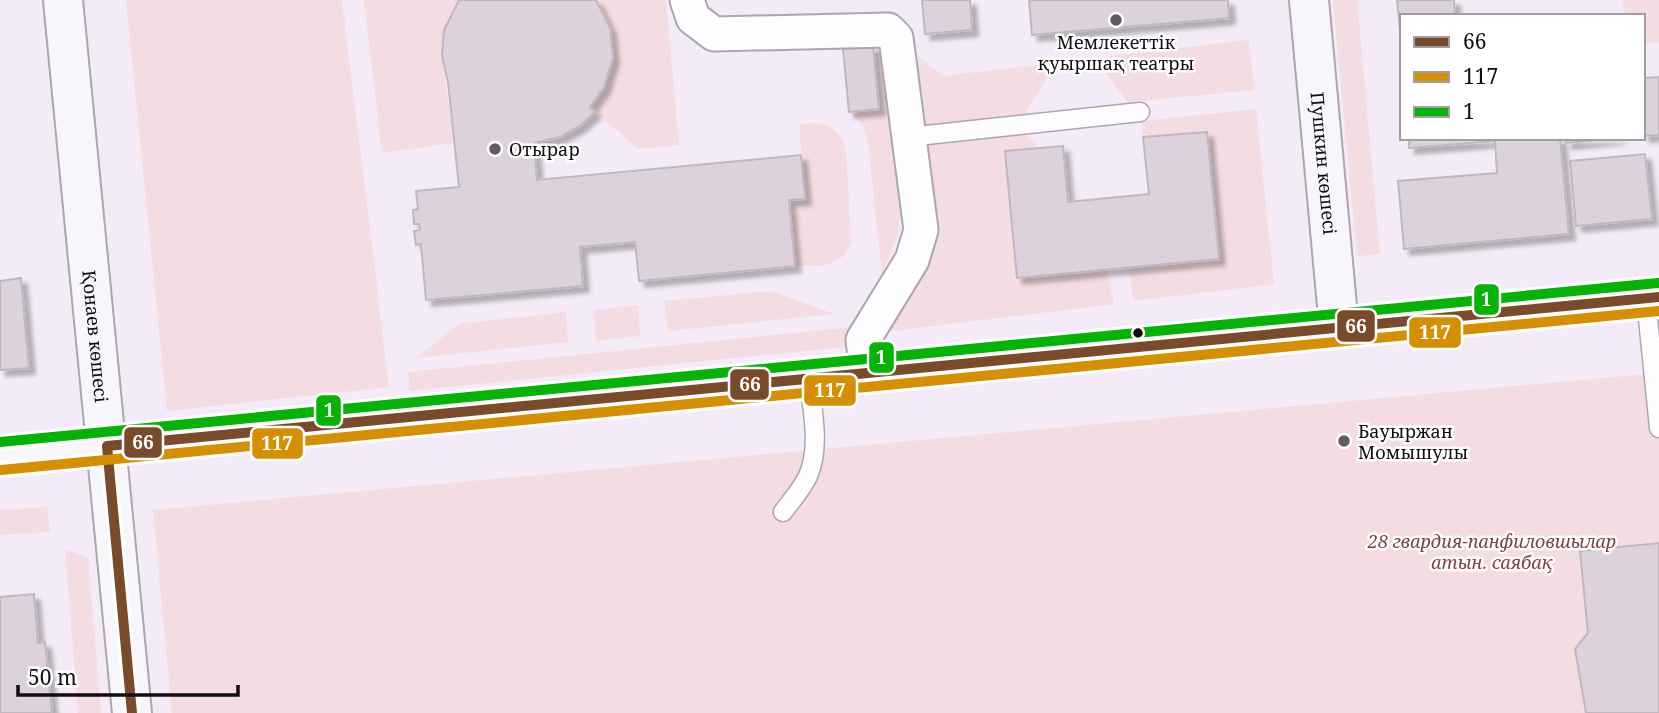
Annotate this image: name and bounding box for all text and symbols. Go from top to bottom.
marker: Мемлекеттік қуыршақ театры [1108,12,1124,28]
legend [1400,14,1645,140]
text: 66 [1463,27,1486,55]
place label: Мемлекеттік қуыршақ театры [1038,30,1195,75]
text: 117 [1463,62,1498,90]
street label: Пушкин көшесі [1305,91,1342,236]
text: 1 [1463,97,1475,125]
place label: Отырар [509,137,580,161]
marker: Отырар [487,141,503,157]
street label: Қонаев көшесі [77,269,114,404]
line badge: 1 [1473,283,1500,316]
text: 1 [1481,286,1491,312]
line badge: 66 [1336,309,1376,343]
text: 66 [1345,313,1367,339]
line badge: 117 [1408,316,1462,349]
text: 117 [1419,319,1451,345]
unlabelled marker [1131,326,1145,340]
line badge: 1 [868,341,895,374]
text: 1 [876,344,886,370]
line badge: 66 [729,368,770,401]
text: 66 [739,371,761,397]
line badge: 117 [803,374,857,407]
text: 117 [814,377,846,403]
line badge: 1 [315,394,342,427]
text: 1 [324,397,334,423]
place label: Бауыржан Момышулы [1358,419,1468,464]
line badge: 66 [123,426,163,459]
line badge: 117 [251,427,304,460]
text: 66 [132,429,154,455]
text: 117 [261,430,293,456]
marker: Бауыржан Момышулы [1336,433,1352,449]
park label: 28 гвардия-панфиловшылар атын. саябақ [1367,529,1616,574]
scale bar [18,654,238,698]
text: 50 m [28,663,77,691]

